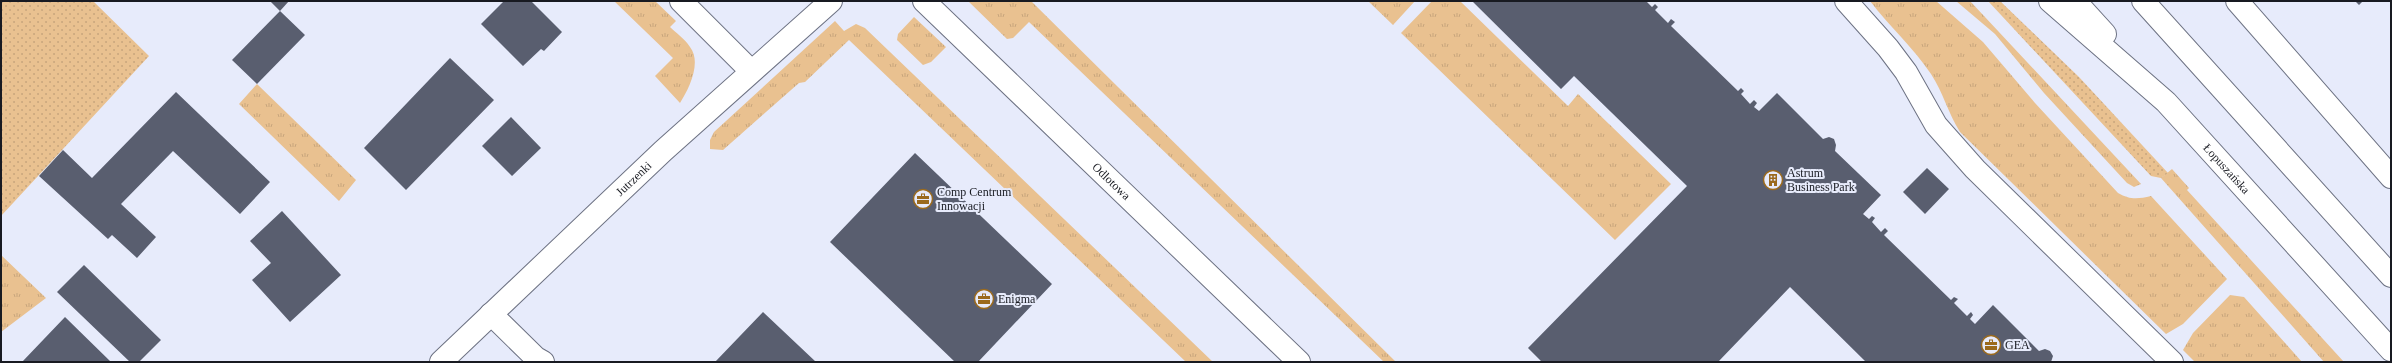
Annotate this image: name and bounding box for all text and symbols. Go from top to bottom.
street label: Łopuszańska [2200,141,2253,197]
street label: Jutrzenki [613,158,655,199]
street label: Odlotowa [1089,160,1134,203]
place label: Astrum Business Park [1787,166,1855,194]
building icon: Astrum Business Park [1762,169,1784,191]
place label: Comp Centrum Innowacji [937,185,1012,213]
office icon: Comp Centrum Innowacji [912,188,934,210]
office icon: Enigma [973,288,995,310]
place label: Enigma [998,292,1036,306]
office icon: GEA [1980,334,2002,356]
place label: GEA [2005,338,2030,352]

